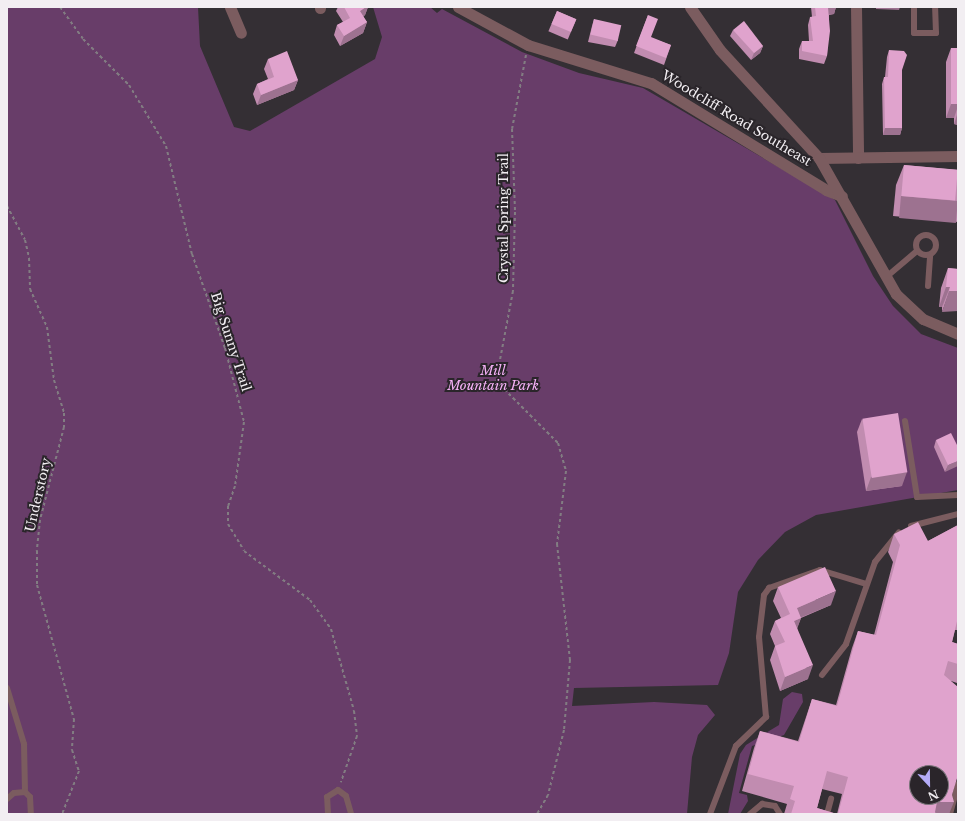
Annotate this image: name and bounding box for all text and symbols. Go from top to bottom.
street label: Woodcliff Road Southeast [658,68,814,170]
street label: Crystal Spring Trail [496,153,512,283]
street label: Big Sunny Trail [206,290,254,394]
park label: Mill Mountain Park [447,364,539,395]
street label: Understory [23,456,55,534]
north arrow [909,765,949,805]
text: N [926,787,941,804]

